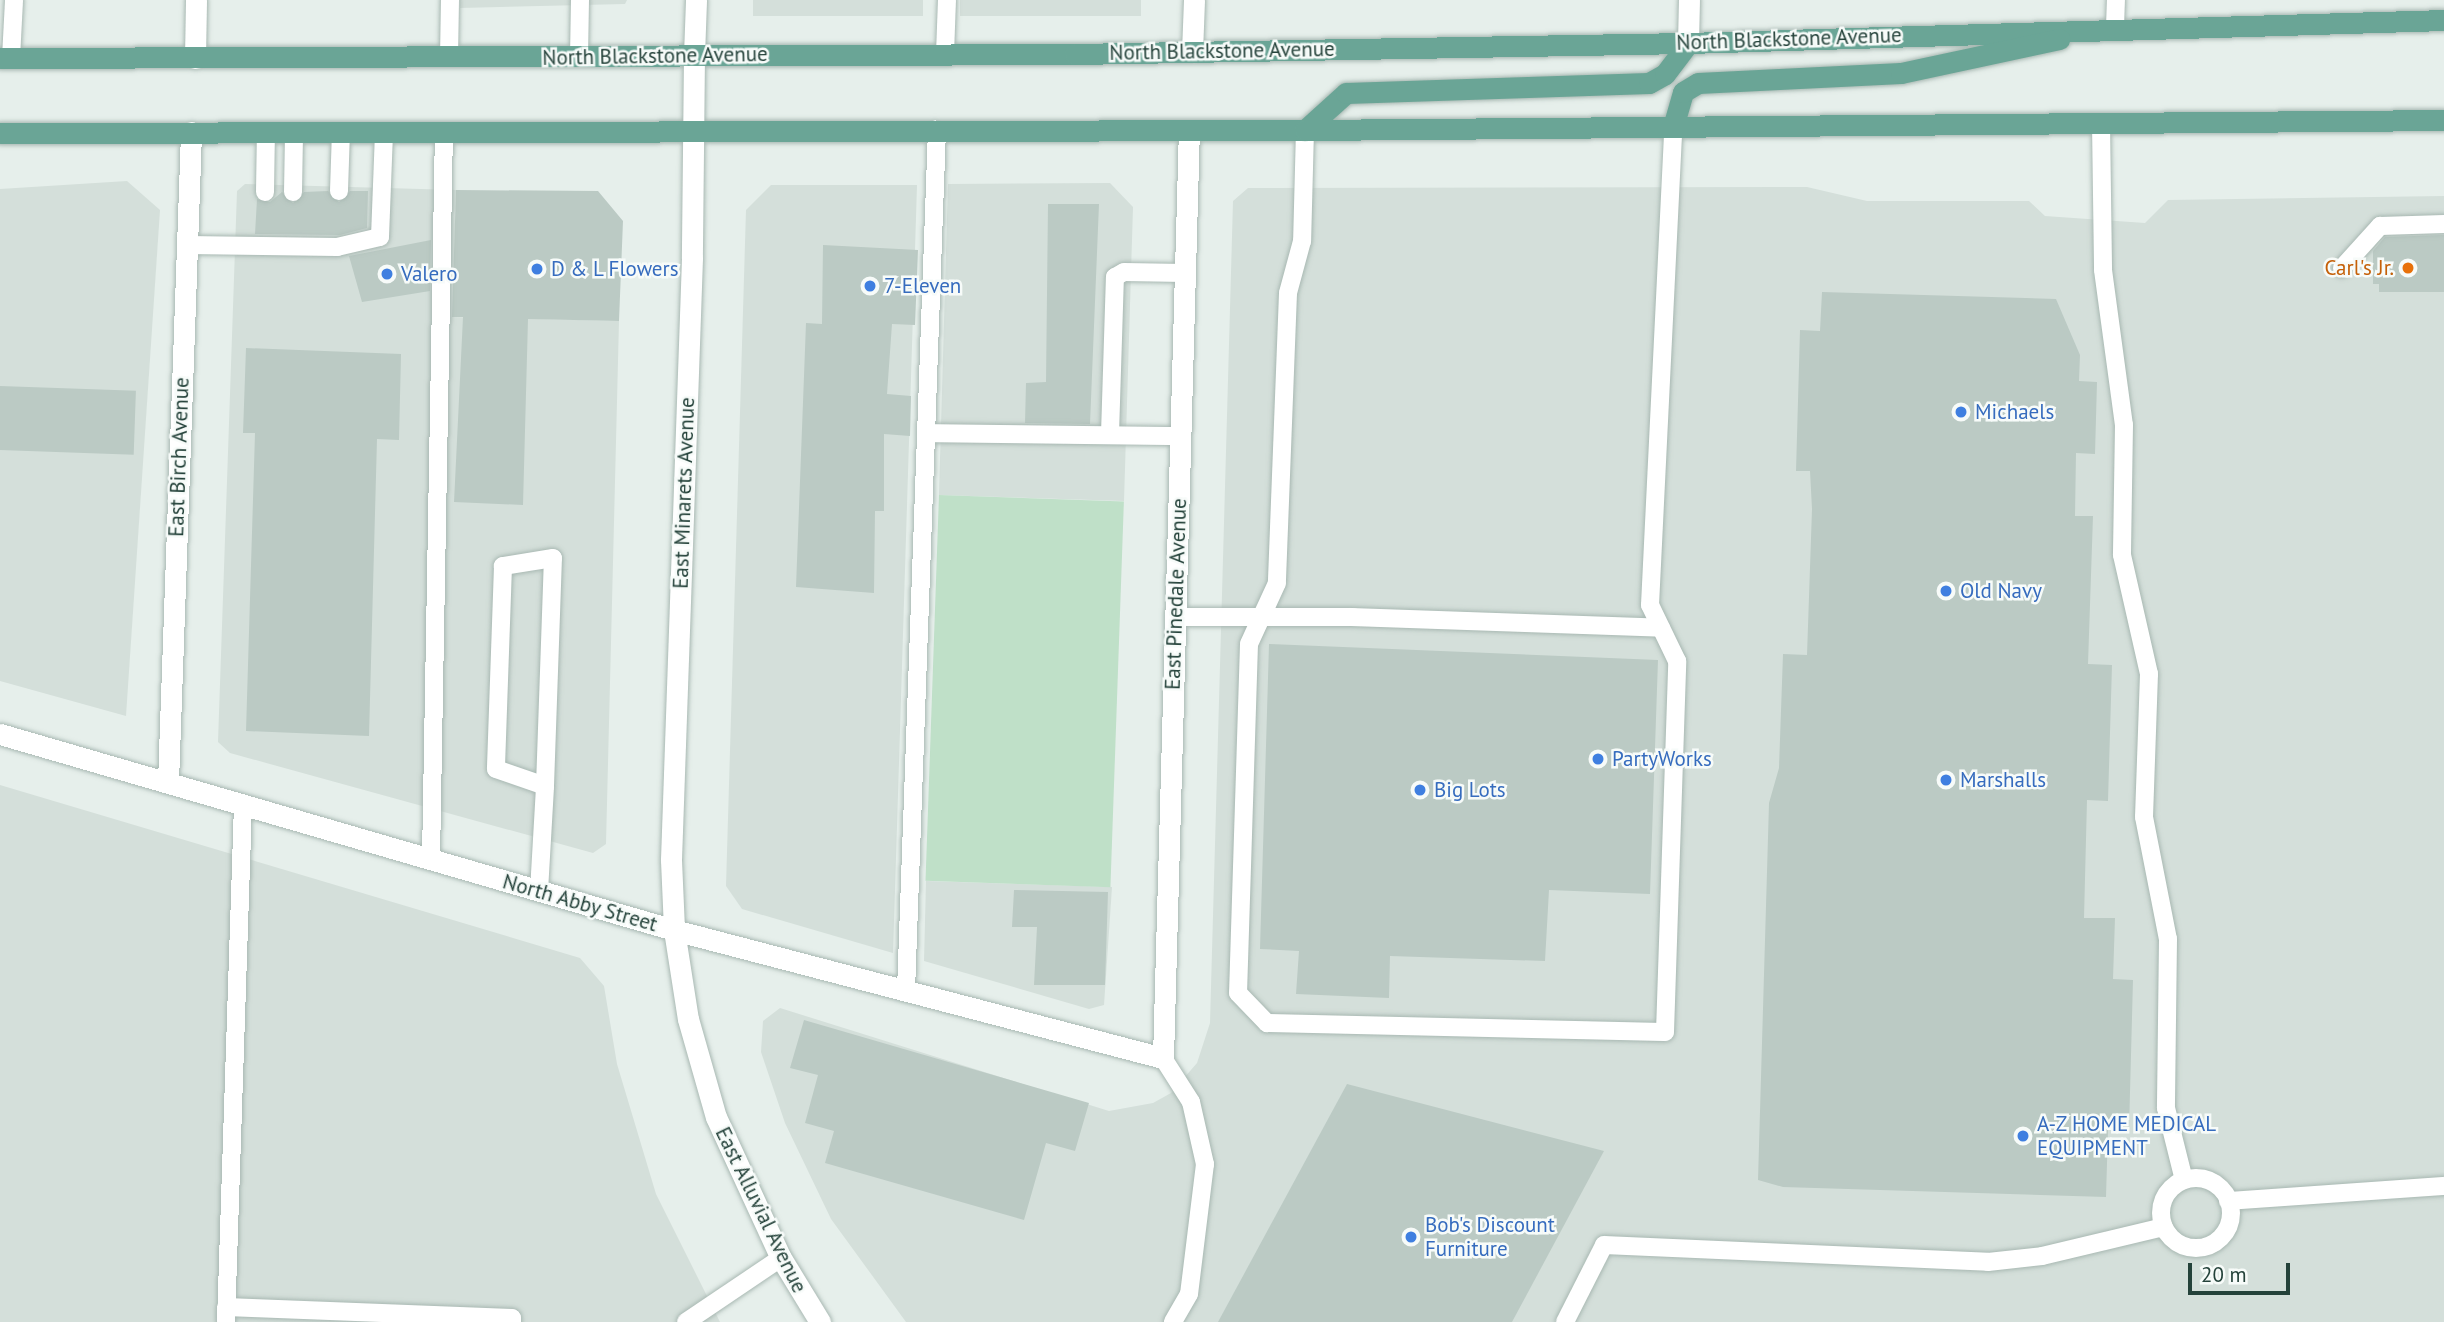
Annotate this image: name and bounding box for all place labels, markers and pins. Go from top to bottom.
place label: Carl's Jr. [2324,255,2394,281]
place label: D & L Flowers [551,256,679,282]
marker: Carl's Jr. [2400,260,2416,276]
place label: Valero [401,261,457,287]
marker: D & L Flowers [529,261,545,277]
marker: Valero [379,266,395,282]
place label: 7-Eleven [884,273,961,299]
marker: 7-Eleven [862,278,878,294]
place label: Michaels [1975,399,2054,425]
marker: Michaels [1953,404,1969,420]
place label: Old Navy [1960,578,2042,604]
marker: Old Navy [1938,583,1954,599]
place label: PartyWorks [1612,746,1712,772]
marker: PartyWorks [1590,751,1606,767]
place label: Marshalls [1960,767,2046,793]
marker: Marshalls [1938,772,1954,788]
place label: Big Lots [1434,777,1506,803]
marker: Big Lots [1412,782,1428,798]
place label: A-Z HOME MEDICAL EQUIPMENT [2037,1111,2217,1161]
marker: A-Z HOME MEDICAL EQUIPMENT [2015,1128,2031,1144]
place label: Bob's Discount Furniture [1425,1212,1555,1262]
marker: Bob's Discount Furniture [1403,1229,1419,1245]

